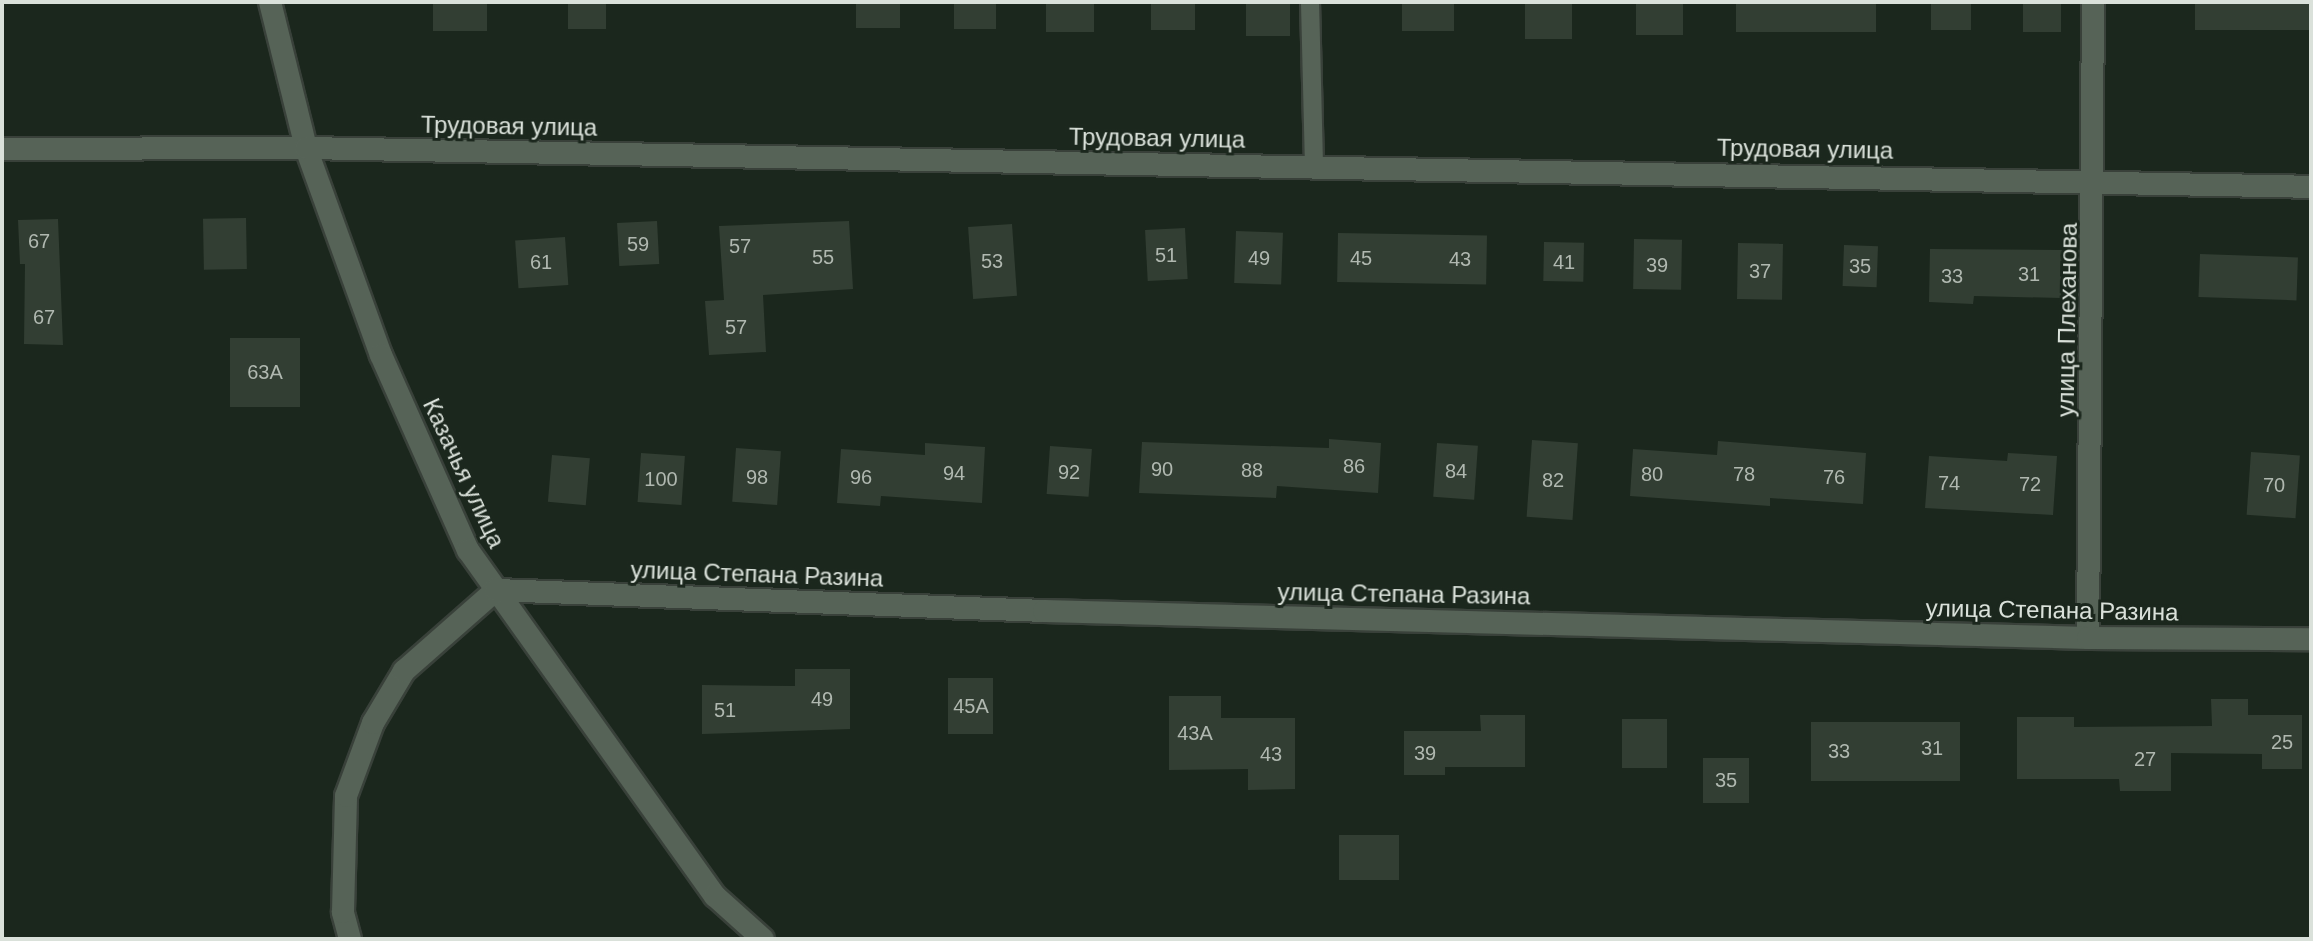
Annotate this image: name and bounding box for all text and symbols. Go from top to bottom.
street label: Трудовая улица [421,110,597,142]
street label: Трудовая улица [1069,122,1245,154]
street label: Трудовая улица [1717,133,1893,165]
street label: улица Плеханова [2051,223,2083,417]
house number: 67 [28,229,50,253]
house number: 59 [627,232,649,256]
house number: 57 [729,234,751,258]
house number: 51 [1155,243,1177,267]
house number: 55 [812,245,834,269]
house number: 49 [1248,246,1270,270]
house number: 45 [1350,246,1372,270]
house number: 43 [1449,247,1471,271]
house number: 53 [981,249,1003,273]
house number: 61 [530,250,552,274]
house number: 41 [1553,250,1575,274]
house number: 39 [1646,253,1668,277]
house number: 35 [1849,254,1871,278]
house number: 37 [1749,259,1771,283]
house number: 31 [2018,262,2040,286]
house number: 33 [1941,264,1963,288]
house number: 67 [33,305,55,329]
house number: 57 [725,315,747,339]
house number: 63А [247,360,283,384]
street label: Казачья улица [417,394,511,552]
house number: 86 [1343,454,1365,478]
house number: 90 [1151,457,1173,481]
house number: 88 [1241,458,1263,482]
house number: 84 [1445,459,1467,483]
house number: 92 [1058,460,1080,484]
house number: 94 [943,461,965,485]
house number: 80 [1641,462,1663,486]
house number: 78 [1733,462,1755,486]
house number: 98 [746,465,768,489]
house number: 96 [850,465,872,489]
house number: 76 [1823,465,1845,489]
house number: 100 [644,467,678,491]
house number: 82 [1542,468,1564,492]
house number: 74 [1938,471,1960,495]
house number: 72 [2019,472,2041,496]
house number: 70 [2263,473,2285,497]
street label: улица Степана Разина [630,555,884,593]
street label: улица Степана Разина [1277,577,1531,611]
street label: улица Степана Разина [1925,593,2179,627]
house number: 49 [811,687,833,711]
house number: 45А [953,694,989,718]
house number: 51 [714,698,736,722]
house number: 43А [1177,721,1213,745]
house number: 25 [2271,730,2293,754]
house number: 31 [1921,736,1943,760]
house number: 33 [1828,739,1850,763]
house number: 39 [1414,741,1436,765]
house number: 43 [1260,742,1282,766]
house number: 27 [2134,747,2156,771]
house number: 35 [1715,768,1737,792]

